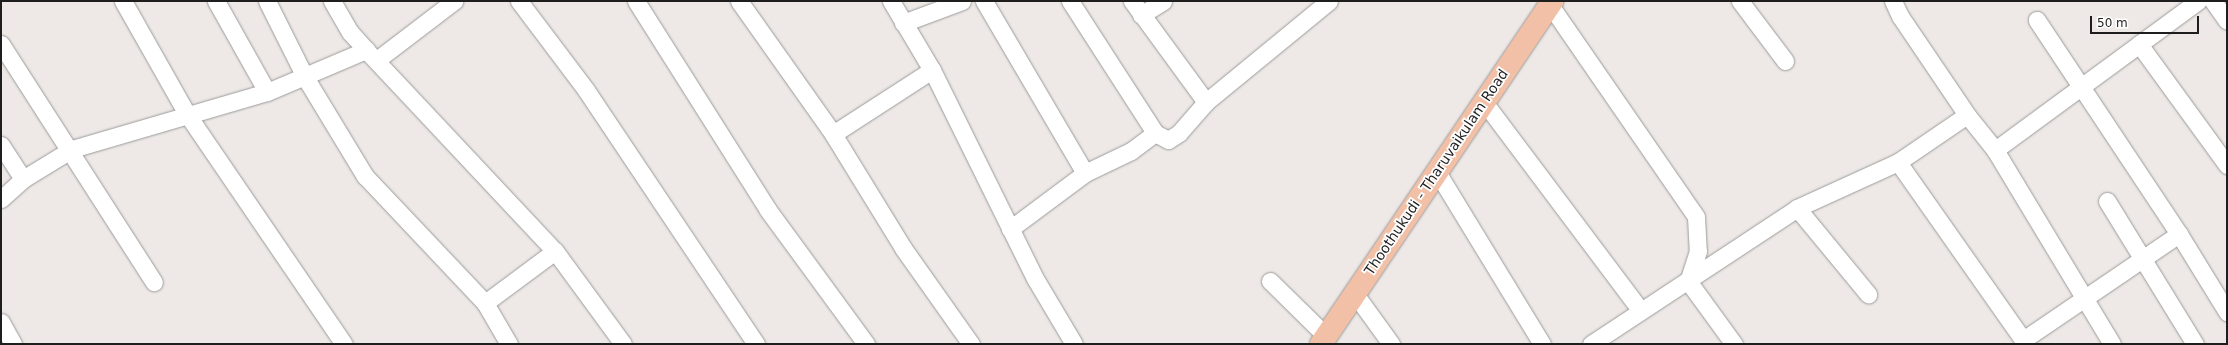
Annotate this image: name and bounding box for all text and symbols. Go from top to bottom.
scale bar [2092,8,2201,34]
text: 50 m [2097,16,2128,30]
street label: Thoothukudi - Tharuvaikulam Road [1361,66,1511,278]

